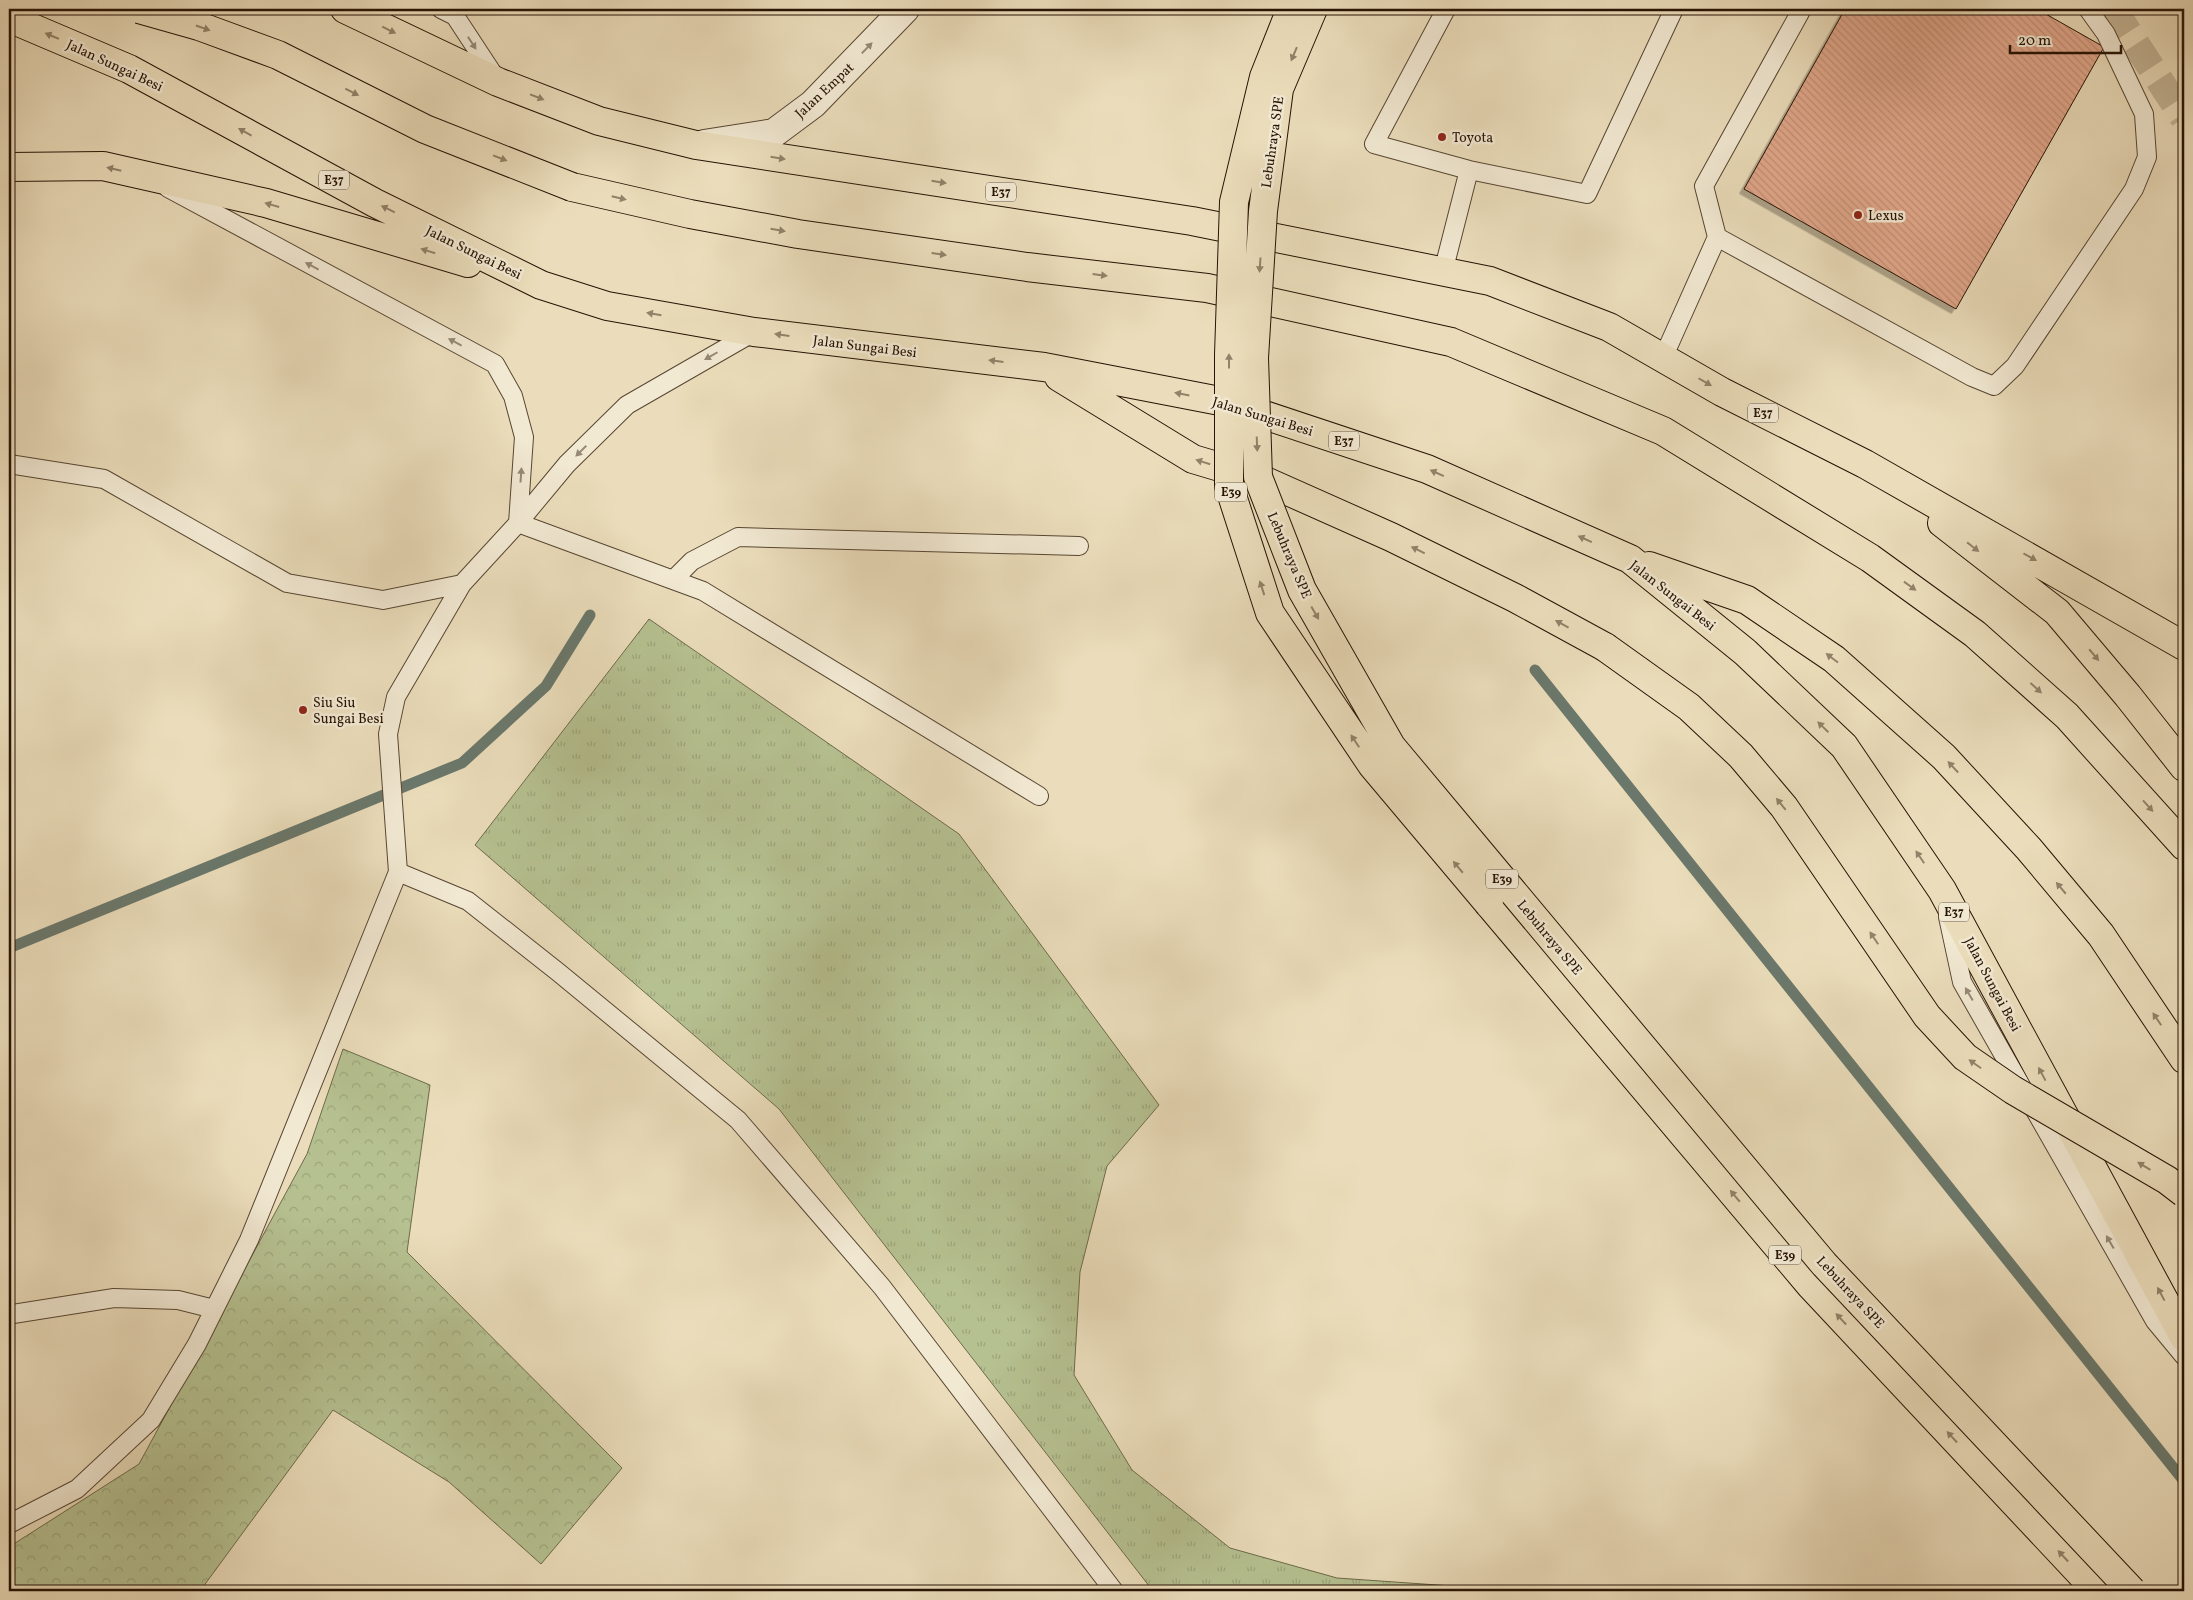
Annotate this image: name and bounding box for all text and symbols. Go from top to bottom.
scale bar [2010,22,2122,54]
one-way arrow [195,25,210,32]
one-way arrow [382,26,396,34]
text: 20 m [2018,31,2051,52]
one-way arrow [45,32,59,40]
street label: Jalan Sungai Besi [63,36,166,97]
one-way arrow [467,36,477,49]
one-way arrow [861,42,873,54]
one-way arrow [1290,47,1298,62]
street label: Jalan Empat [791,59,859,123]
one-way arrow [344,88,359,96]
one-way arrow [529,94,544,101]
street label: Lebuhraya SPE [1258,95,1289,189]
one-way arrow [238,128,252,136]
place label: Toyota [1452,129,1493,148]
marker: Toyota [1436,131,1448,143]
one-way arrow [771,154,787,162]
one-way arrow [493,155,507,163]
one-way arrow [106,165,121,173]
road number: E37 [319,170,349,190]
one-way arrow [931,179,947,187]
road number: E37 [986,182,1016,202]
one-way arrow [612,194,627,202]
one-way arrow [264,201,279,209]
one-way arrow [381,205,395,213]
place label: Lexus [1868,207,1904,226]
marker: Lexus [1852,209,1864,221]
street label: Jalan Sungai Besi [422,222,525,285]
one-way arrow [771,227,787,235]
one-way arrow [420,247,435,255]
one-way arrow [931,251,947,259]
one-way arrow [1255,257,1263,273]
one-way arrow [305,261,318,270]
one-way arrow [1092,271,1108,279]
one-way arrow [645,310,661,318]
one-way arrow [774,331,790,339]
street label: Jalan Sungai Besi [812,332,918,363]
one-way arrow [448,338,461,347]
one-way arrow [704,352,719,360]
one-way arrow [1225,352,1233,368]
one-way arrow [988,357,1004,365]
one-way arrow [1699,378,1712,387]
one-way arrow [1174,389,1190,397]
street label: Jalan Sungai Besi [1210,393,1315,442]
road number: E37 [1748,403,1778,422]
road number: E37 [1329,432,1359,451]
one-way arrow [1253,437,1261,453]
one-way arrow [575,444,587,456]
one-way arrow [1195,457,1210,465]
one-way arrow [518,466,526,482]
one-way arrow [1430,469,1444,477]
road number: E39 [1215,482,1247,502]
street label: Lebuhraya SPE [1262,509,1315,602]
one-way arrow [1578,535,1592,543]
one-way arrow [1966,542,1979,553]
one-way arrow [1410,546,1425,554]
one-way arrow [2023,552,2036,561]
street label: Jalan Sungai Besi [1625,556,1719,636]
one-way arrow [1258,580,1266,595]
one-way arrow [1903,581,1916,592]
one-way arrow [1310,606,1319,619]
one-way arrow [1555,620,1570,628]
one-way arrow [2088,649,2099,662]
one-way arrow [1825,653,1839,663]
one-way arrow [2030,682,2042,693]
place label: Siu Siu Sungai Besi [313,694,384,729]
marker: Siu Siu Sungai Besi [297,704,309,716]
one-way arrow [1818,721,1830,733]
one-way arrow [1351,734,1360,747]
one-way arrow [1947,761,1959,773]
one-way arrow [1776,798,1787,811]
one-way arrow [2142,799,2154,811]
one-way arrow [1915,850,1925,863]
one-way arrow [1452,861,1463,874]
road number: E39 [1486,870,1518,889]
one-way arrow [2056,882,2067,895]
street label: Lebuhraya SPE [1512,896,1586,979]
road number: E37 [1939,902,1969,922]
one-way arrow [1869,931,1879,944]
street label: Jalan Sungai Besi [1959,934,2025,1035]
one-way arrow [1965,987,1973,1002]
one-way arrow [2152,1012,2162,1026]
one-way arrow [1968,1059,1982,1069]
one-way arrow [2038,1067,2046,1082]
one-way arrow [2137,1161,2150,1170]
one-way arrow [1729,1190,1740,1203]
one-way arrow [2106,1234,2114,1249]
road number: E39 [1769,1246,1801,1264]
street label: Lebuhraya SPE [1811,1253,1888,1333]
one-way arrow [2157,1287,2165,1302]
one-way arrow [1835,1313,1847,1325]
one-way arrow [1946,1432,1958,1444]
one-way arrow [2057,1550,2069,1562]

